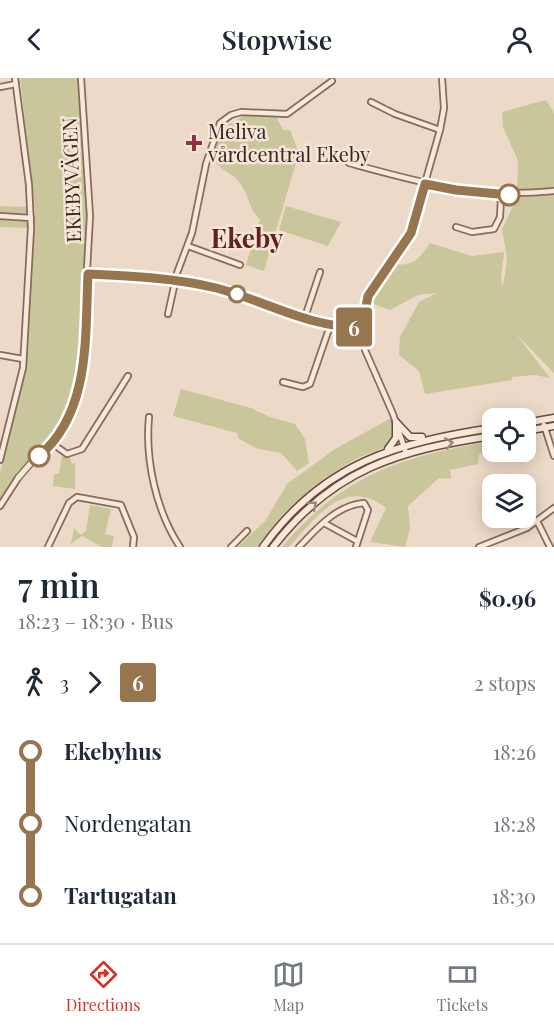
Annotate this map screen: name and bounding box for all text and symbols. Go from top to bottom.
text: Stopwise [221,21,333,57]
icon: back [18,23,51,56]
icon: person [503,23,536,56]
street label: EKEBYVÄGEN [55,117,86,243]
place label: Meliva vårdcentral Ekeby [207,117,370,167]
marker: Meliva vårdcentral Ekeby [185,134,203,152]
unlabelled marker [498,184,520,206]
district label: Ekeby [211,220,284,255]
unlabelled marker [228,285,246,303]
line badge: 6 [334,308,374,346]
text: 6 [348,313,360,341]
map controls [482,408,536,528]
button: locate [482,408,536,462]
one-way arrow [443,437,453,450]
unlabelled marker [28,445,50,467]
button: layers [482,474,536,528]
one-way arrow [306,501,317,512]
text: 7 min [18,562,100,606]
text: $0.96 [479,583,536,613]
text: 18:23 – 18:30 · Bus [18,607,174,634]
icon: walk [18,666,51,699]
icon: forward [78,666,111,699]
text: 6 [132,668,144,696]
text: 3 [60,669,69,696]
text: 2 stops [474,669,536,696]
text: Ekebyhus [64,736,162,766]
text: 18:26 [493,738,536,765]
text: Nordengatan [64,808,192,838]
text: 18:28 [493,810,536,837]
text: Tartugatan [64,880,177,910]
text: 18:30 [492,882,536,909]
tab: Directions [66,958,141,1015]
tab: Map [272,958,305,1015]
tab: Tickets [437,958,488,1015]

